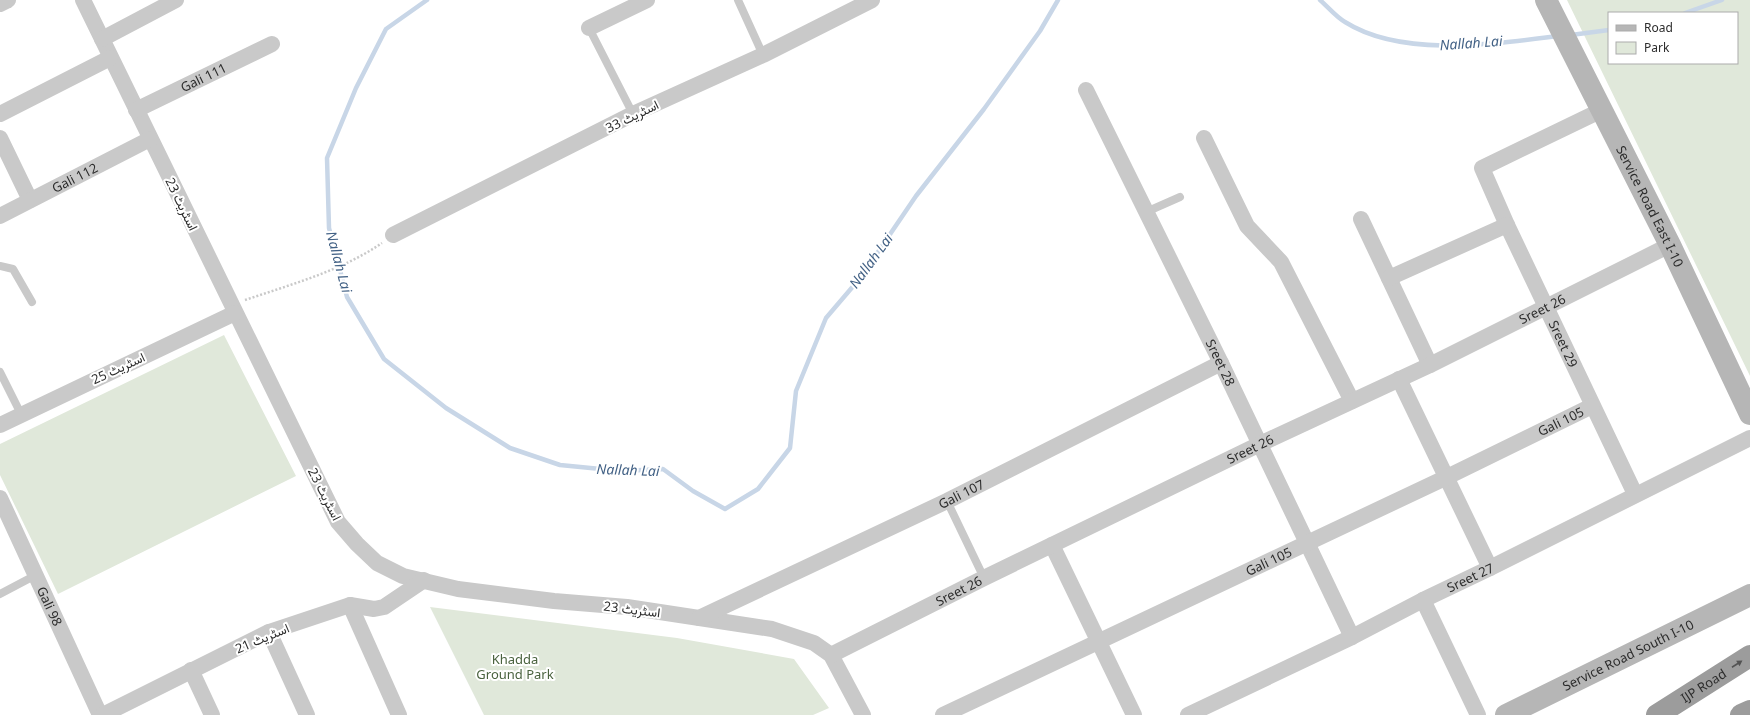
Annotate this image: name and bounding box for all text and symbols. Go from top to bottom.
legend [1608,12,1738,64]
text: Road [1644,19,1673,36]
water label: Nallah Lai [1439,31,1503,54]
text: Park [1644,39,1670,56]
street label: Gali 111 [177,58,230,96]
street label: اسٹریٹ 33 [602,95,662,137]
street label: Service Road East I-10 [1612,142,1688,270]
street label: Gali 112 [49,158,101,197]
street label: اسٹریٹ 23 [161,174,203,234]
water label: Nallah Lai [322,229,357,295]
water label: Nallah Lai [844,229,897,292]
street label: Sreet 26 [1516,290,1569,328]
street label: Sreet 29 [1545,317,1582,370]
street label: Sreet 28 [1202,336,1240,389]
street label: اسٹریٹ 25 [88,348,148,388]
street label: Gali 105 [1535,402,1587,440]
street label: Sreet 26 [1224,430,1276,468]
water label: Nallah Lai [596,459,660,480]
street label: اسٹریٹ 23 [304,464,346,524]
street label: Gali 107 [935,475,987,513]
street label: Gali 105 [1242,543,1295,580]
street label: Sreet 27 [1444,559,1497,596]
street label: Sreet 26 [932,571,985,610]
street label: Gali 98 [33,583,67,629]
street label: اسٹریٹ 23 [603,597,661,621]
street label: Service Road South I-10 [1559,615,1697,695]
street label: اسٹریٹ 21 [232,619,292,657]
park label: Khadda Ground Park [476,650,554,683]
one-way arrow [1732,660,1743,668]
street label: IJP Road [1677,664,1730,707]

